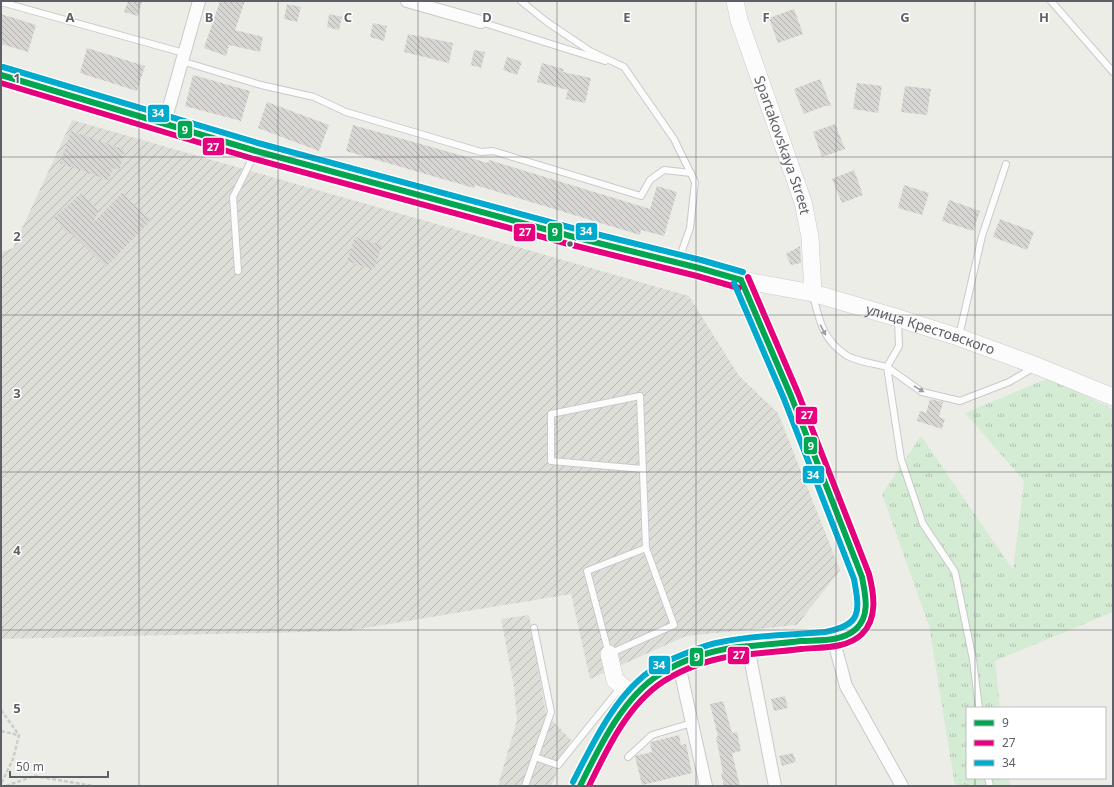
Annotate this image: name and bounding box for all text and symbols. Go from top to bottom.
text: A [66,8,75,26]
text: B [205,8,213,26]
text: C [344,8,352,26]
text: D [482,8,492,26]
text: E [623,8,631,26]
text: F [762,8,770,26]
text: G [900,8,910,26]
text: H [1039,8,1049,26]
text: 1 [13,69,21,87]
street label: Spartakovskaya Street [750,73,815,216]
line badge: 34 [147,104,170,123]
text: 34 [152,105,165,120]
line badge: 9 [177,120,193,139]
text: 9 [182,122,188,137]
line badge: 27 [202,137,225,156]
text: 27 [207,139,219,154]
line badge: 9 [547,222,563,242]
line badge: 34 [575,222,598,241]
line badge: 27 [513,223,536,242]
text: 34 [580,223,593,238]
text: 27 [519,224,531,239]
text: 9 [552,224,558,239]
text: 2 [13,227,21,245]
unlabelled marker [565,239,575,249]
street label: улица Крестовского [864,299,998,359]
one-way arrow [820,324,827,336]
text: 3 [13,384,21,402]
one-way arrow [913,386,925,393]
line badge: 27 [795,406,818,425]
text: 27 [801,407,813,422]
line badge: 9 [803,436,818,455]
text: 9 [808,438,814,453]
line badge: 34 [802,465,825,484]
text: 34 [807,467,820,482]
text: 4 [13,541,21,559]
line badge: 27 [727,646,750,665]
line badge: 9 [689,647,704,667]
text: 27 [733,647,745,662]
text: 9 [694,649,700,664]
line badge: 34 [648,655,671,675]
text: 34 [653,657,666,672]
text: 5 [13,699,21,717]
legend [966,707,1106,779]
text: 9 [1002,714,1009,731]
text: 27 [1002,734,1016,751]
scale bar [10,753,108,779]
text: 34 [1002,754,1016,771]
text: 50 m [16,758,44,775]

